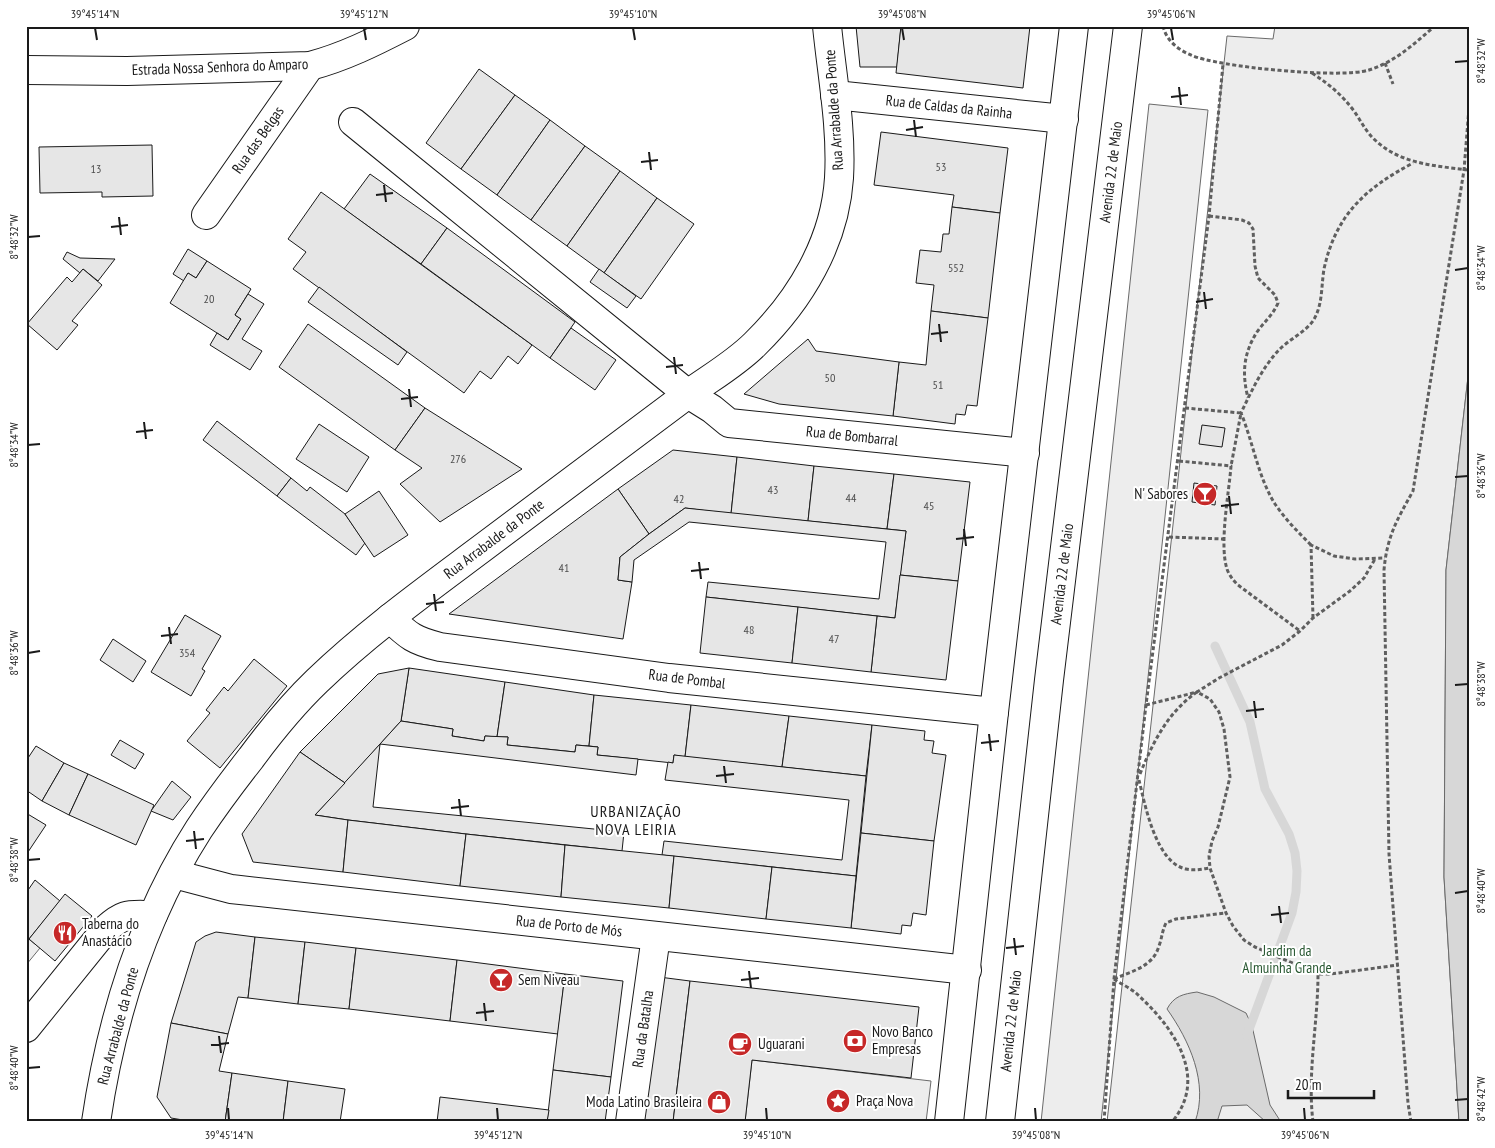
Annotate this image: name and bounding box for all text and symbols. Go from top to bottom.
text: 39°45'14"N [71,6,119,21]
text: 39°45'12"N [340,6,388,21]
text: 39°45'10"N [609,6,657,21]
text: 39°45'08"N [878,6,926,21]
text: 39°45'06"N [1147,6,1195,21]
text: 8°48'32"W [1473,38,1488,84]
street label: Rua Arrabalde da Ponte [820,49,847,171]
street label: Estrada Nossa Senhora do Amparo [131,54,309,79]
street label: Rua de Caldas da Rainha [885,90,1013,123]
street label: Rua das Belgas [227,102,288,177]
street label: Avenida 22 de Maio [1095,120,1126,224]
house number: 53 [936,159,946,174]
house number: 13 [91,161,101,176]
text: 8°48'32"W [6,214,21,260]
text: 8°48'34"W [1473,245,1488,291]
house number: 552 [948,260,964,275]
house number: 20 [204,291,214,306]
house number: 50 [825,370,835,385]
house number: 51 [933,377,943,392]
street label: Rua de Bombarral [805,421,899,450]
text: 8°48'34"W [6,422,21,468]
house number: 276 [450,451,466,466]
text: 8°48'36"W [1473,453,1488,499]
bar icon: N' Sabores [1192,481,1218,507]
house number: 43 [768,482,778,497]
place label: N' Sabores [1134,484,1188,503]
house number: 44 [846,490,857,505]
house number: 42 [674,491,684,506]
street label: Rua Arrabalde da Ponte [440,495,548,583]
house number: 45 [924,498,934,513]
street label: Avenida 22 de Maio [1046,522,1077,626]
house number: 41 [559,560,569,575]
house number: 48 [744,622,754,637]
text: 8°48'36"W [6,630,21,676]
house number: 47 [829,631,839,646]
house number: 354 [179,645,196,660]
text: 8°48'38"W [1473,661,1488,707]
street label: Rua de Pombal [648,664,727,693]
district label: URBANIZAÇÃO NOVA LEIRIA [590,801,682,839]
text: 8°48'38"W [6,837,21,883]
text: 8°48'40"W [1473,868,1488,914]
street label: Rua de Porto de Mós [515,910,623,941]
place label: Taberna do Anastácio [82,914,139,950]
restaurant icon: Taberna do Anastácio [52,920,78,946]
park label: Jardim da Almuinha Grande [1242,941,1332,977]
street label: Rua Arrabalde da Ponte [93,965,142,1087]
bar icon: Sem Niveau [488,967,514,993]
street label: Avenida 22 de Maio [996,969,1025,1073]
place label: Sem Niveau [518,970,579,989]
street label: Rua da Batalha [628,989,657,1069]
place label: Novo Banco Empresas [872,1022,933,1058]
bank icon: Novo Banco Empresas [842,1028,868,1054]
cafe icon: Uguarani [727,1031,753,1057]
place label: Uguarani [758,1034,805,1053]
text: 8°48'40"W [6,1045,21,1091]
scale bar [1288,1068,1374,1100]
text: 20 m [1295,1075,1321,1094]
text: 8°48'42"W [1473,1076,1488,1122]
place icon: Praça Nova [825,1088,851,1114]
shop icon: Moda Latino Brasileira [706,1089,732,1115]
place label: Praça Nova [856,1091,913,1110]
place label: Moda Latino Brasileira [586,1092,702,1111]
text: 39°45'14"N [205,1127,253,1142]
text: 39°45'12"N [474,1127,522,1142]
text: 39°45'10"N [743,1127,791,1142]
text: 39°45'08"N [1012,1127,1060,1142]
text: 39°45'06"N [1281,1127,1329,1142]

